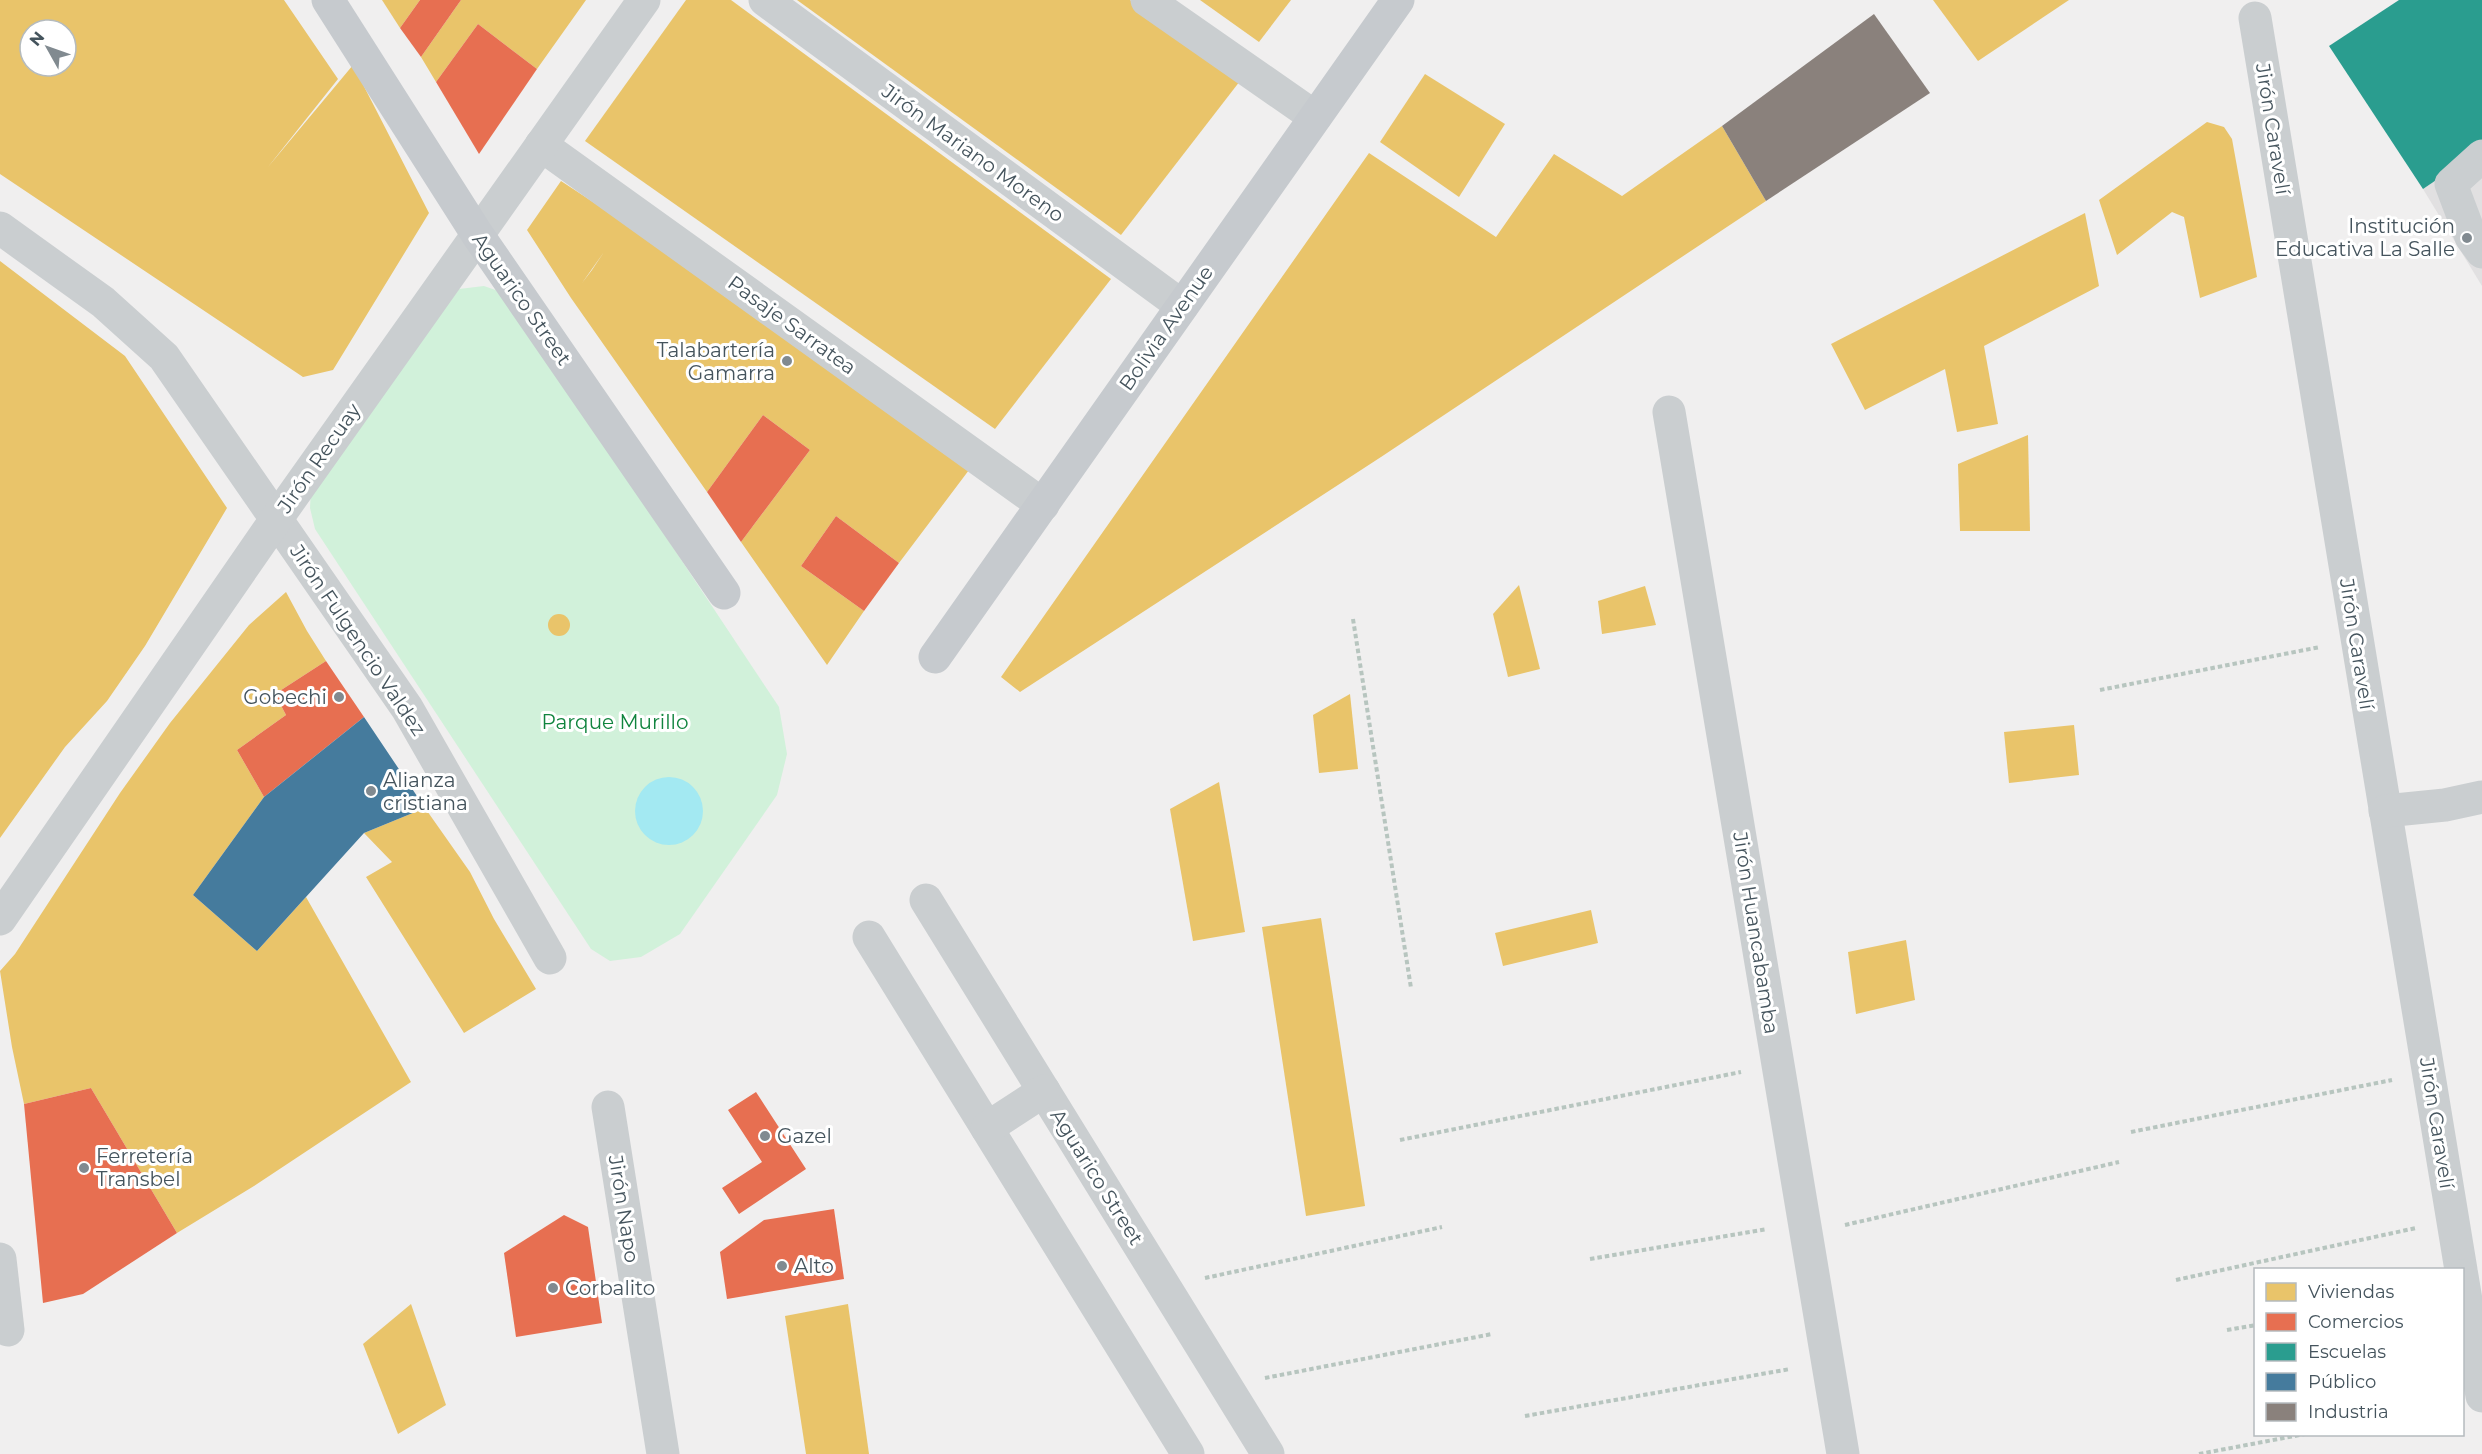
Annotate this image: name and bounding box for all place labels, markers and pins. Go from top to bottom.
place label: Institución Educativa La Salle [2275,214,2455,261]
marker: Institución Educativa La Salle [2460,231,2474,245]
place label: Talabartería Gamarra [657,338,775,385]
marker: Talabartería Gamarra [780,354,794,368]
place label: Gobechi [243,685,327,709]
marker: Gobechi [332,690,346,704]
place label: Alianza cristiana [383,768,468,815]
marker: Alianza cristiana [364,784,378,798]
place label: Gazel [777,1124,832,1148]
marker: Gazel [758,1129,772,1143]
place label: Ferretería Transbel [96,1144,193,1191]
marker: Ferretería Transbel [77,1161,91,1175]
place label: Alto [794,1254,834,1278]
marker: Alto [775,1259,789,1273]
place label: Corbalito [565,1276,655,1300]
marker: Corbalito [546,1281,560,1295]

